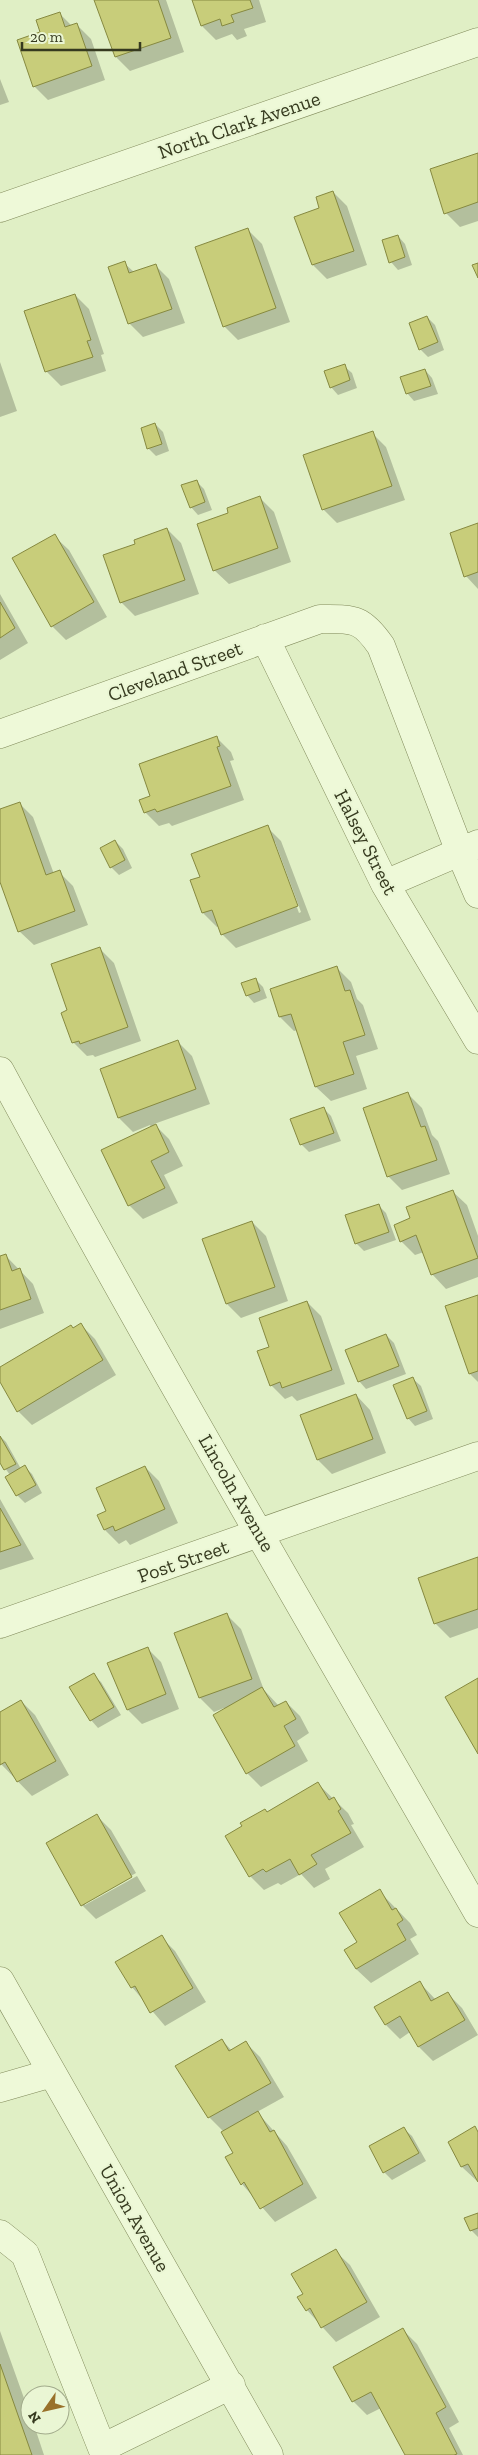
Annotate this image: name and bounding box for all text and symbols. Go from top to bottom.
scale bar [22,20,140,52]
text: 20 m [30,28,63,46]
street label: North Clark Avenue [155,86,323,164]
street label: Cleveland Street [105,635,246,706]
street label: Halsey Street [329,785,403,899]
street label: Lincoln Avenue [194,1430,280,1556]
street label: Post Street [134,1534,232,1588]
street label: Union Avenue [95,2160,175,2276]
north arrow [20,2385,70,2435]
text: N [24,2408,45,2426]

